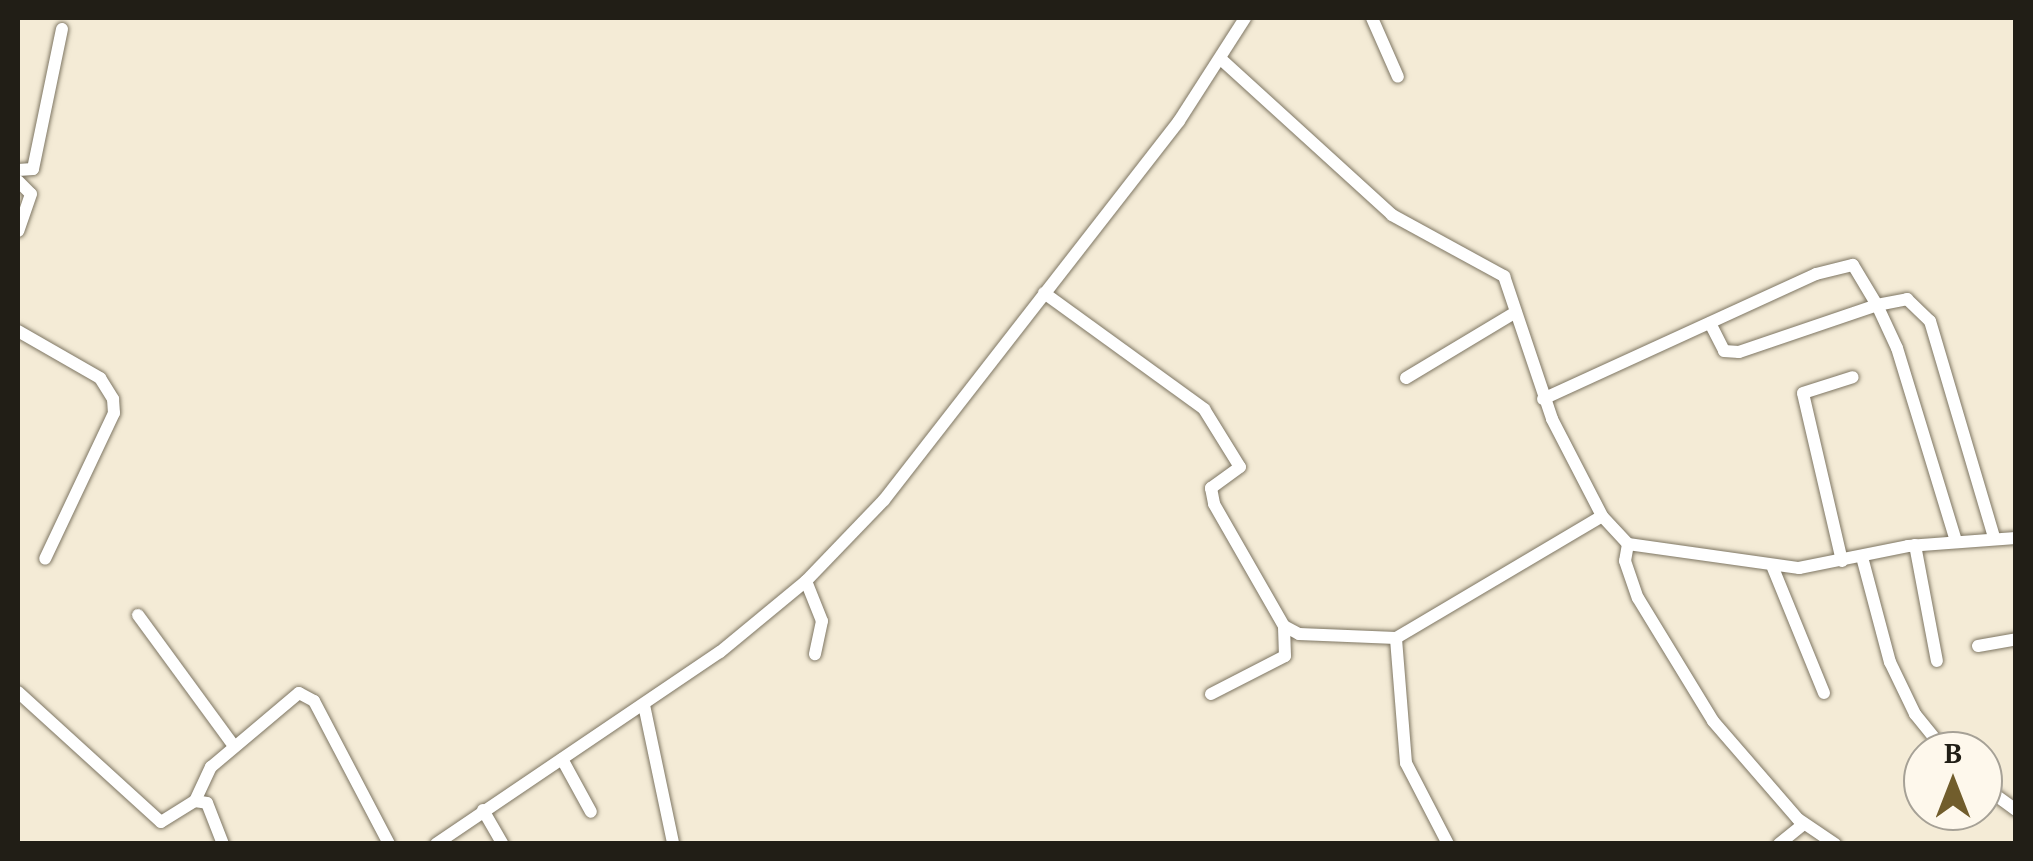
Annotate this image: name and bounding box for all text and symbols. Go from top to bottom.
north arrow [1903,731,2003,831]
text: B [1944,734,1962,771]

